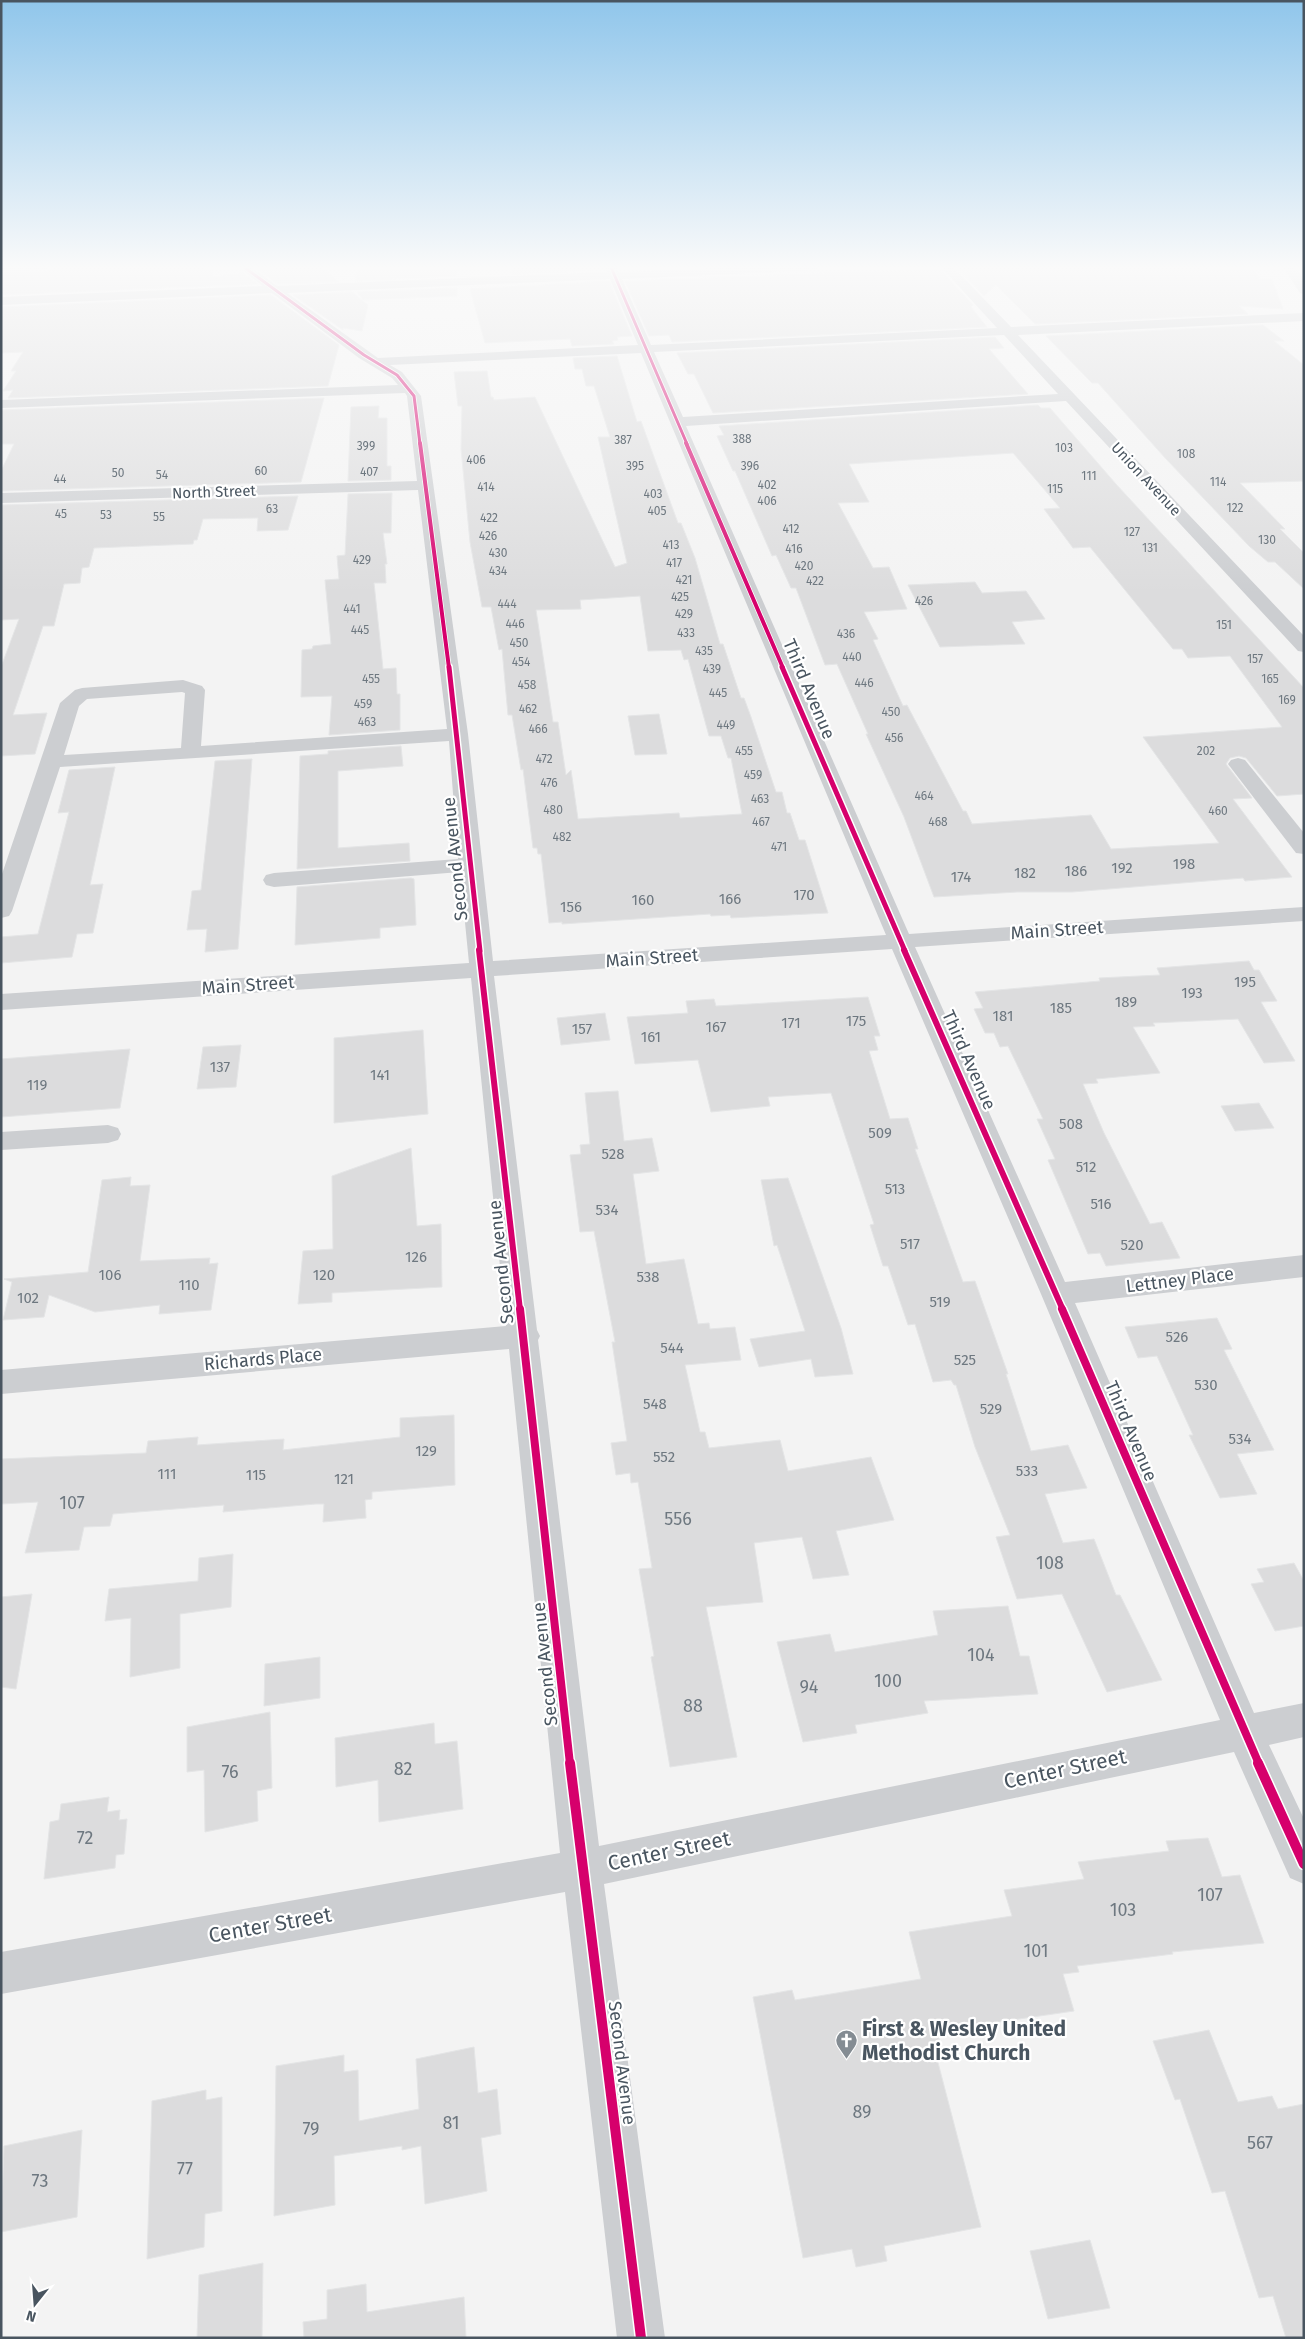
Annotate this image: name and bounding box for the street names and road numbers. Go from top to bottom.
street label: Union Avenue [1107,438,1185,520]
street label: North Street [172,482,257,502]
street label: Third Avenue [778,636,840,742]
street label: Second Avenue [438,796,472,922]
street label: Main Street [1010,916,1105,944]
street label: Main Street [605,944,700,972]
street label: Main Street [201,971,296,999]
street label: Third Avenue [937,1007,1001,1113]
street label: Second Avenue [484,1199,518,1325]
street label: Lettney Place [1125,1262,1235,1298]
street label: Richards Place [203,1343,323,1375]
street label: Third Avenue [1100,1378,1162,1484]
street label: Second Avenue [528,1601,562,1727]
street label: Center Street [1001,1743,1129,1795]
street label: Center Street [605,1825,733,1877]
street label: Center Street [206,1901,334,1949]
street label: Second Avenue [604,2000,640,2126]

